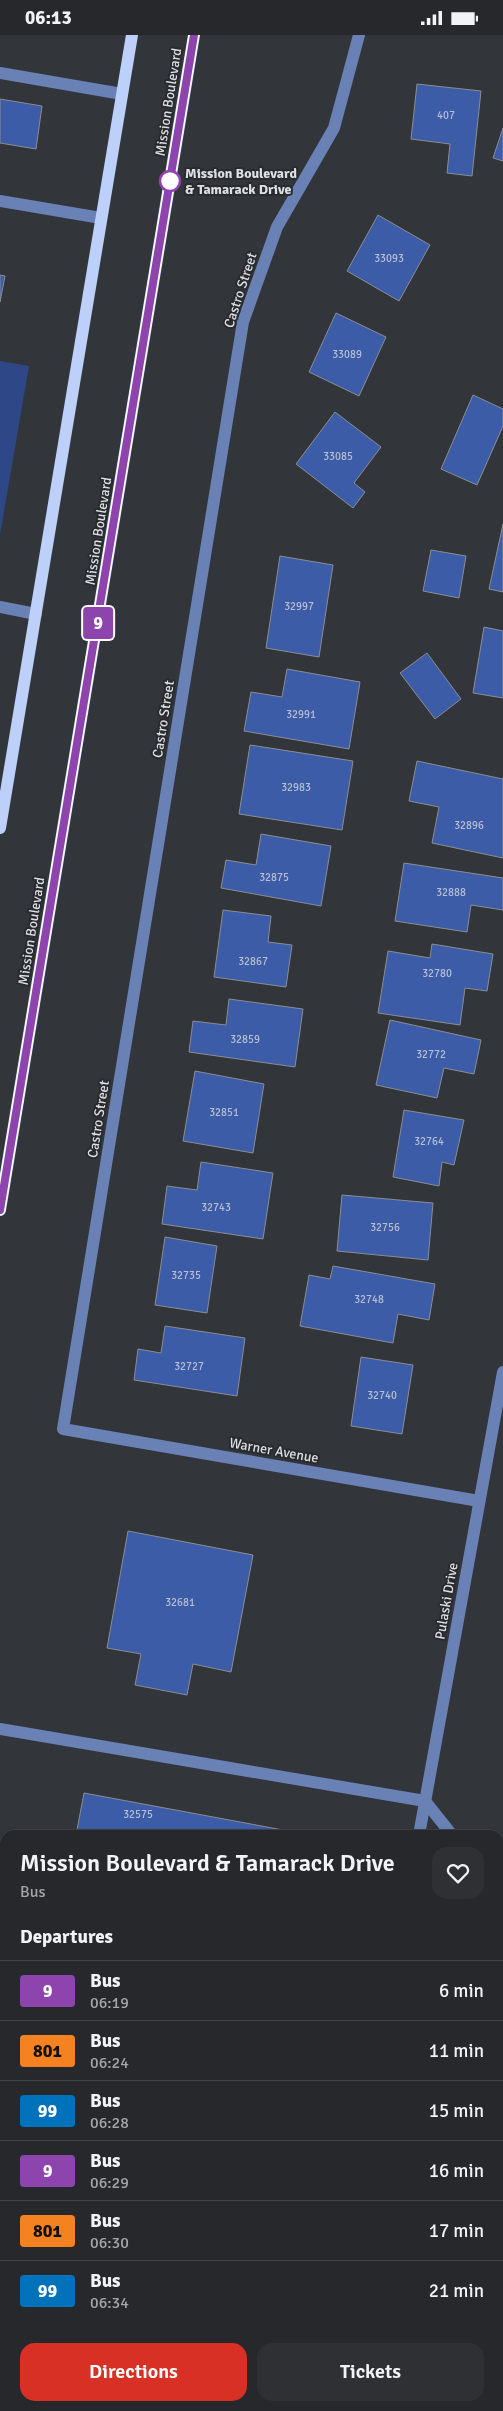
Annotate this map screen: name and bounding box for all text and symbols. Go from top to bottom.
text: 06:13 [25,6,72,30]
street label: Mission Boulevard [152,47,185,157]
house number: 407 [437,109,455,122]
place label: Mission Boulevard & Tamarack Drive [185,165,297,198]
marker: Mission Boulevard & Tamarack Drive [159,170,181,192]
street label: Castro Street [220,250,261,330]
house number: 33093 [374,252,404,265]
house number: 33089 [332,348,362,361]
house number: 33085 [323,450,353,463]
street label: Mission Boulevard [82,476,115,586]
house number: 32997 [284,600,314,613]
line badge: 9 [82,607,114,639]
text: 9 [93,612,103,634]
street label: Castro Street [149,679,178,759]
house number: 32991 [286,708,316,721]
house number: 32983 [281,781,311,794]
house number: 32896 [454,819,484,832]
house number: 32875 [259,871,289,884]
street label: Mission Boulevard [15,876,48,986]
house number: 32888 [436,886,466,899]
house number: 32867 [238,955,268,968]
house number: 32780 [422,967,452,980]
house number: 32859 [230,1033,260,1046]
house number: 32772 [416,1048,446,1061]
street label: Castro Street [84,1079,113,1159]
house number: 32851 [209,1106,239,1119]
house number: 32764 [414,1135,444,1148]
house number: 32743 [201,1201,231,1214]
house number: 32756 [370,1221,400,1234]
house number: 32735 [171,1269,201,1282]
house number: 32748 [354,1293,384,1306]
house number: 32727 [174,1360,204,1373]
house number: 32740 [367,1389,397,1402]
street label: Warner Avenue [228,1434,320,1467]
street label: Pulaski Drive [431,1561,462,1641]
house number: 32681 [165,1596,195,1609]
house number: 32575 [123,1808,153,1821]
button: heart [432,1847,484,1899]
text: Mission Boulevard & Tamarack Drive [20,1848,395,1878]
text: Bus [20,1882,45,1902]
text: Departures [20,1925,113,1949]
text: Bus [90,1969,121,1993]
text: 6 min [439,1979,484,2003]
text: 9 [43,1980,52,2002]
text: 06:19 [90,1993,129,2013]
text: Bus [90,2029,121,2053]
text: 11 min [429,2039,484,2063]
text: 801 [33,2040,62,2062]
text: 06:24 [90,2053,129,2073]
text: Bus [90,2089,121,2113]
text: 15 min [429,2099,484,2123]
text: 99 [38,2100,57,2122]
text: 06:28 [90,2113,129,2133]
text: Bus [90,2149,121,2173]
text: 16 min [429,2159,484,2183]
text: 9 [43,2160,52,2182]
text: 06:29 [90,2173,129,2193]
text: Bus [90,2209,121,2233]
text: 17 min [429,2219,484,2243]
text: 801 [33,2220,62,2242]
text: 06:30 [90,2233,129,2253]
text: Bus [90,2269,121,2293]
text: 21 min [429,2279,484,2303]
text: 99 [38,2280,57,2302]
text: 06:34 [90,2293,129,2313]
button: Directions [20,2343,247,2401]
button: Tickets [257,2343,484,2401]

